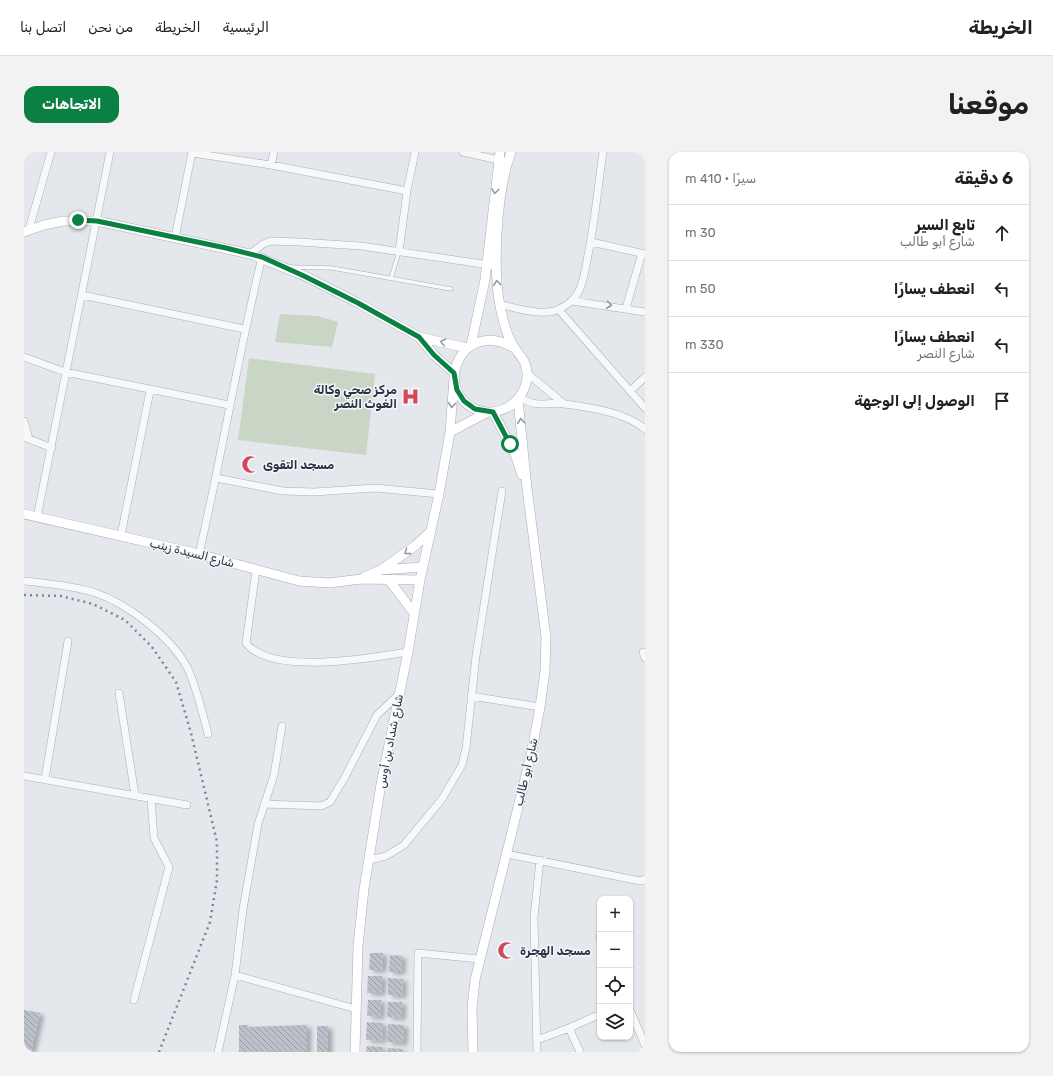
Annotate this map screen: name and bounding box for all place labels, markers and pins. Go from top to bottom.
place label: مركز صحي وكالة الغوث النصر [314,383,397,411]
hospital icon: مركز صحي وكالة الغوث النصر [400,387,420,407]
mosque icon: مسجد التقوى [240,455,260,475]
place label: مسجد التقوى [263,458,334,472]
mosque icon: مسجد الهجرة [497,941,517,961]
place label: مسجد الهجرة [520,944,591,958]

